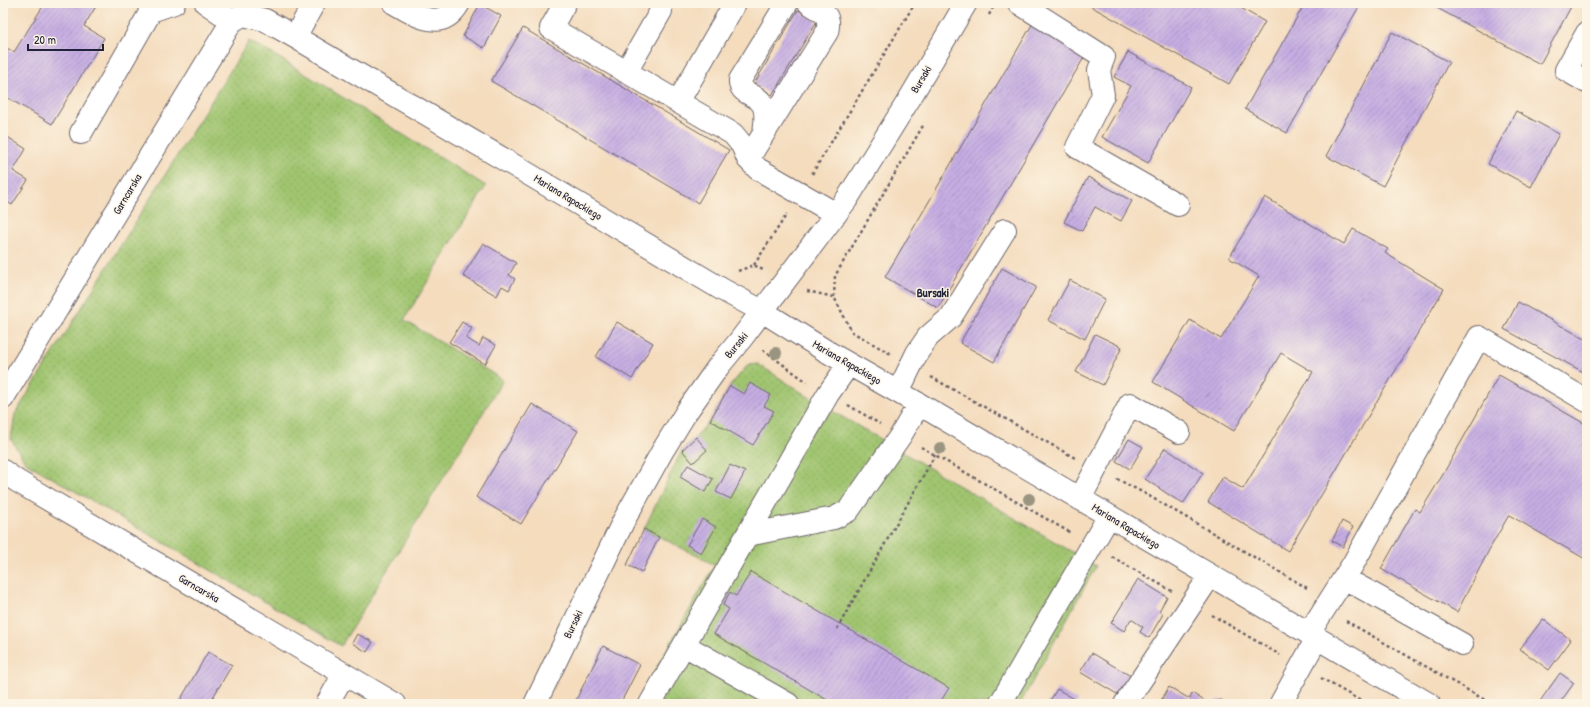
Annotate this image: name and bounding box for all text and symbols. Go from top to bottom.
scale bar [28,26,103,52]
text: 20 m [34,31,56,48]
street label: Bursaki [907,63,935,95]
street label: Garncarska [109,171,145,217]
street label: Mariana Rapackiego [531,171,605,223]
district label: Bursaki [917,284,950,301]
street label: Bursaki [721,329,751,361]
street label: Mariana Rapackiego [810,337,884,388]
street label: Mariana Rapackiego [1089,500,1163,552]
street label: Garncarska [176,571,222,606]
street label: Bursaki [560,608,586,640]

